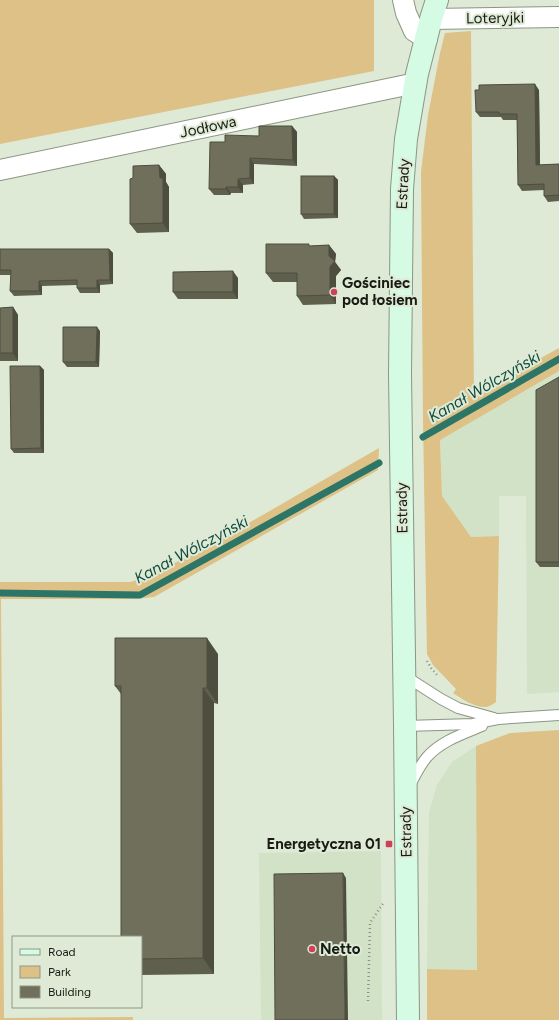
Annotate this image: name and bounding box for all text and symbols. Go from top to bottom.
street label: Loteryjki [466,8,524,28]
street label: Jodłowa [178,112,238,142]
street label: Estrady [393,158,413,210]
place label: Gościniec pod łosiem [342,274,418,309]
marker: Gościniec pod łosiem [329,287,339,297]
water label: Kanał Wólczyński [425,347,544,426]
street label: Estrady [393,482,411,534]
water label: Kanał Wólczyński [131,511,252,587]
street label: Estrady [397,806,415,858]
place label: Energetyczna 01 [266,835,381,853]
marker: Energetyczna 01 [384,839,394,849]
legend [12,936,142,1008]
place label: Netto [320,940,361,958]
marker: Netto [307,944,317,954]
text: Road [48,945,76,959]
text: Park [48,965,71,979]
text: Building [48,985,91,999]

